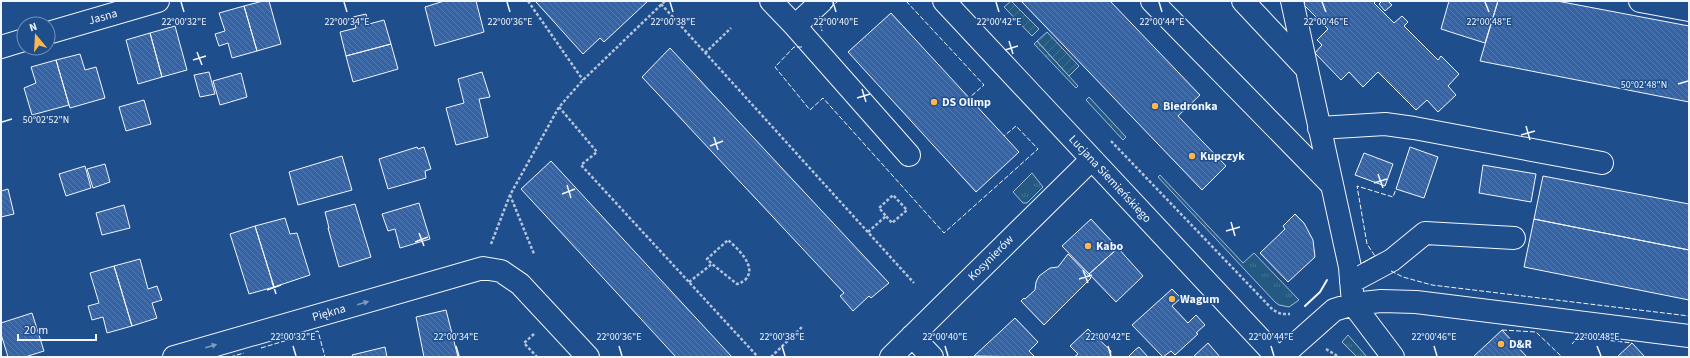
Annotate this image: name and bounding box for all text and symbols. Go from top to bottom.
street label: Jasna [87,5,119,29]
text: 22°00'32"E [161,15,207,29]
text: 22°00'34"E [324,15,370,29]
text: 22°00'36"E [487,15,533,29]
text: 22°00'38"E [650,15,696,29]
text: 22°00'40"E [813,15,859,29]
text: 22°00'42"E [976,15,1022,29]
text: 22°00'44"E [1139,15,1185,29]
text: 22°00'46"E [1303,15,1349,29]
text: 22°00'48"E [1466,15,1512,29]
north arrow [16,16,56,56]
text: N [27,19,39,35]
text: 50°02'48"N [1621,78,1667,92]
place label: DS Olimp [942,94,991,111]
marker: DS Olimp [929,97,939,107]
place label: Biedronka [1163,98,1218,115]
marker: Biedronka [1150,101,1160,111]
text: 50°02'52"N [23,113,69,127]
street label: Lucjana Siemieńskiego [1065,131,1155,227]
place label: Kupczyk [1200,148,1245,165]
marker: Kupczyk [1187,151,1197,161]
street label: Kosynierów [964,231,1018,285]
place label: Kabo [1096,238,1124,255]
marker: Kabo [1083,241,1093,251]
place label: Wagum [1180,291,1219,308]
marker: Wagum [1167,294,1177,304]
street label: Piękna [310,300,348,326]
one-way arrow [358,300,370,306]
scale bar [18,316,96,342]
text: 20 m [24,322,48,339]
text: 22°00'32"E [270,330,316,344]
text: 22°00'34"E [433,330,479,344]
text: 22°00'36"E [596,330,642,344]
text: 22°00'38"E [759,330,805,344]
text: 22°00'40"E [922,330,968,344]
text: 22°00'42"E [1085,330,1131,344]
text: 22°00'44"E [1248,330,1294,344]
text: 22°00'46"E [1411,330,1457,344]
text: 22°00'48"E [1574,330,1620,344]
place label: D&R [1509,336,1533,353]
marker: D&R [1496,339,1506,349]
one-way arrow [206,343,218,349]

